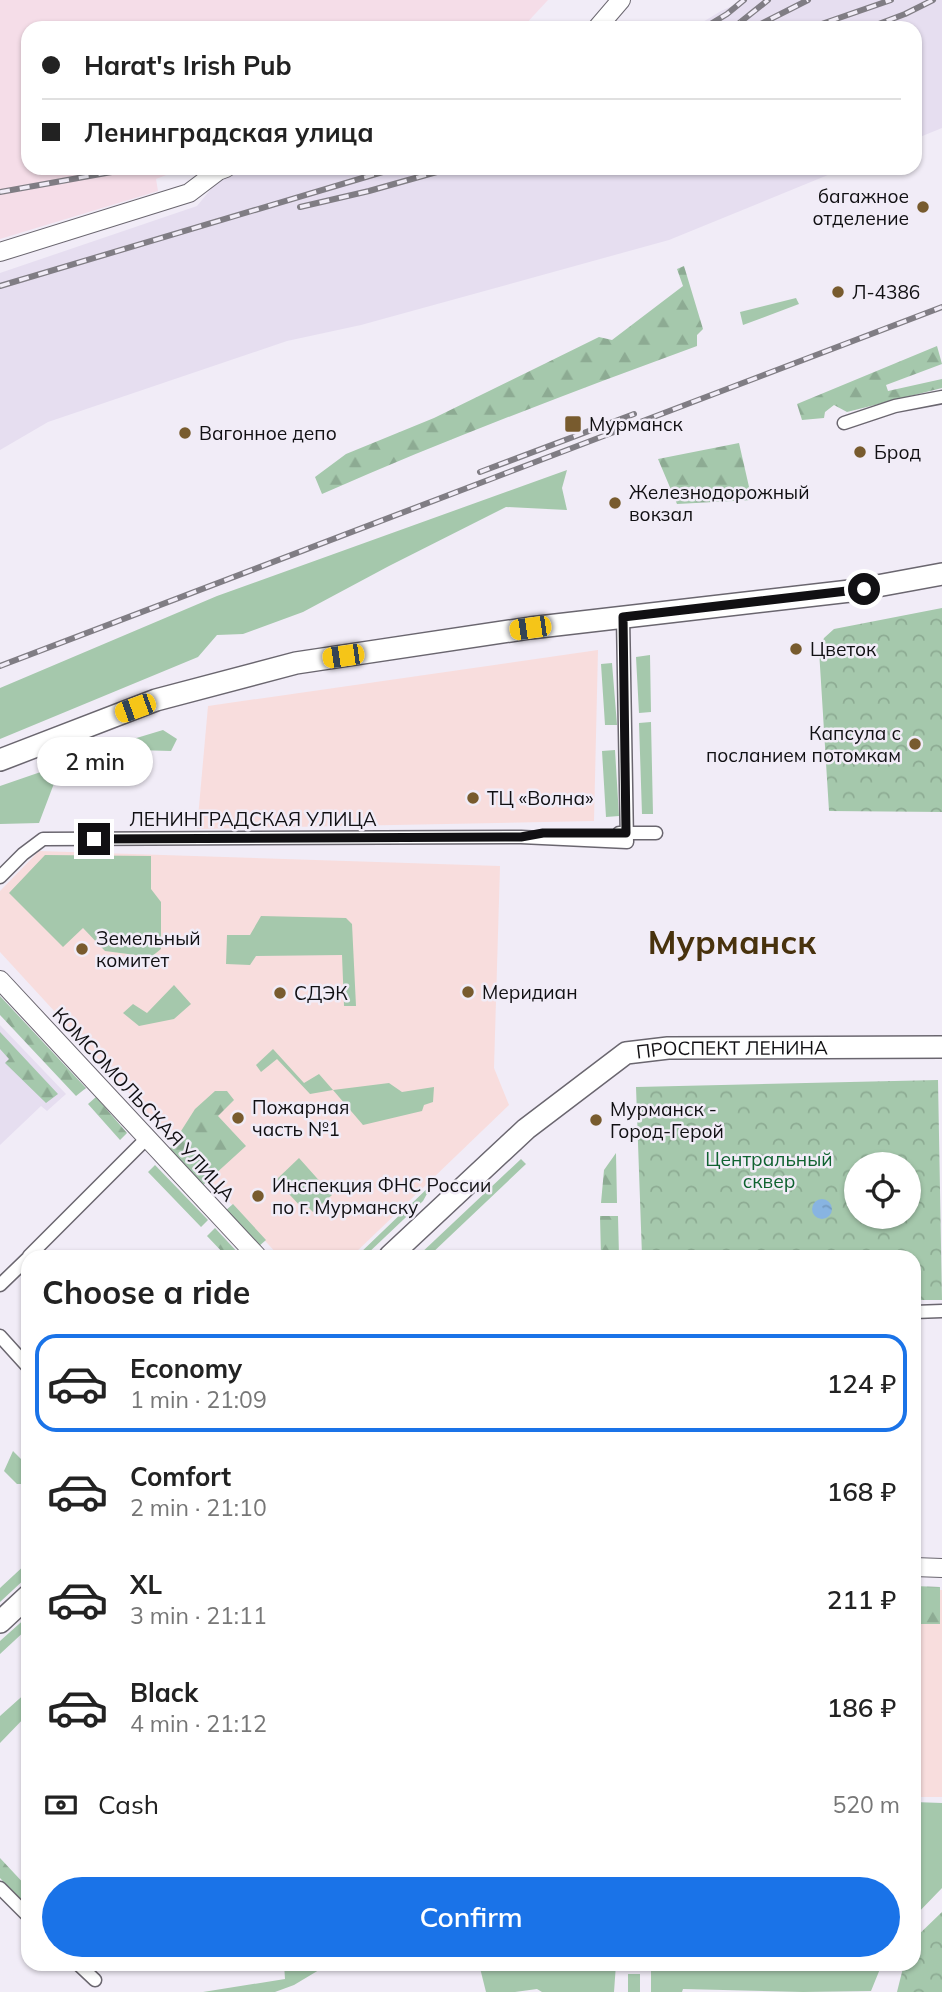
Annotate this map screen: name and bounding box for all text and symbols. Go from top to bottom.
text: Harat's Irish Pub [84,49,292,82]
text: Ленинградская улица [84,116,374,149]
place label: багажное отделение [812,184,909,230]
marker: багажное отделение [915,199,931,215]
place label: Л-4386 [852,280,920,304]
marker: Л-4386 [830,284,846,300]
place label: Мурманск [589,412,684,436]
marker: Мурманск [563,414,583,434]
place label: Вагонное депо [199,421,337,445]
marker: Вагонное депо [177,425,193,441]
place label: Брод [874,440,921,464]
marker: Брод [852,444,868,460]
place label: Железнодорожный вокзал [629,480,809,526]
marker: Железнодорожный вокзал [607,495,623,511]
route start [848,573,880,605]
car [508,615,553,641]
place label: Цветок [810,637,877,661]
marker: Цветок [788,641,804,657]
car [321,643,366,669]
car [112,691,159,725]
place label: Капсула с посланием потомкам [706,721,901,767]
marker: Капсула с посланием потомкам [907,736,923,752]
callout: 2 min [36,738,152,786]
text: 2 min [65,747,125,776]
place label: ТЦ «Волна» [487,786,594,810]
marker: ТЦ «Волна» [465,790,481,806]
street label: ЛЕНИНГРАДСКАЯ УЛИЦА [129,807,377,831]
route end [78,823,110,855]
district label: Мурманск [648,921,816,962]
place label: Земельный комитет [96,926,201,972]
marker: Земельный комитет [74,941,90,957]
place label: Меридиан [482,980,578,1004]
place label: СДЭК [294,981,348,1005]
marker: Меридиан [460,984,476,1000]
marker: СДЭК [272,985,288,1001]
street label: КОМСОМОЛЬСКАЯ УЛИЦА [48,1002,240,1206]
street label: ПРОСПЕКТ ЛЕНИНА [635,1035,828,1064]
place label: Пожарная часть №1 [252,1095,350,1141]
place label: Мурманск - Город-Герой [610,1097,724,1143]
marker: Пожарная часть №1 [230,1110,246,1126]
marker: Мурманск - Город-Герой [588,1112,604,1128]
park label: Центральный сквер [705,1147,833,1193]
map controls [844,1152,921,1229]
button: locate [844,1152,921,1229]
place label: Инспекция ФНС России по г. Мурманску [272,1173,491,1219]
marker: Инспекция ФНС России по г. Мурманску [250,1188,266,1204]
text: Choose a ride [42,1272,250,1312]
icon: car [46,1352,109,1415]
text: Economy [130,1352,242,1385]
text: 124 ₽ [827,1367,896,1400]
text: 1 min · 21:09 [130,1385,267,1414]
icon: car [46,1460,109,1523]
text: Comfort [130,1460,231,1493]
text: 168 ₽ [827,1475,896,1508]
text: 2 min · 21:10 [130,1493,267,1522]
icon: car [46,1568,109,1631]
text: XL [130,1568,162,1601]
text: 211 ₽ [827,1583,896,1616]
text: 3 min · 21:11 [130,1601,267,1630]
icon: car [46,1676,109,1739]
text: Black [130,1676,198,1709]
text: 186 ₽ [827,1691,896,1724]
text: 4 min · 21:12 [130,1709,267,1738]
icon: cash [42,1786,80,1824]
text: Cash [98,1788,159,1821]
text: 520 m [832,1790,900,1819]
button: Confirm [42,1877,900,1957]

